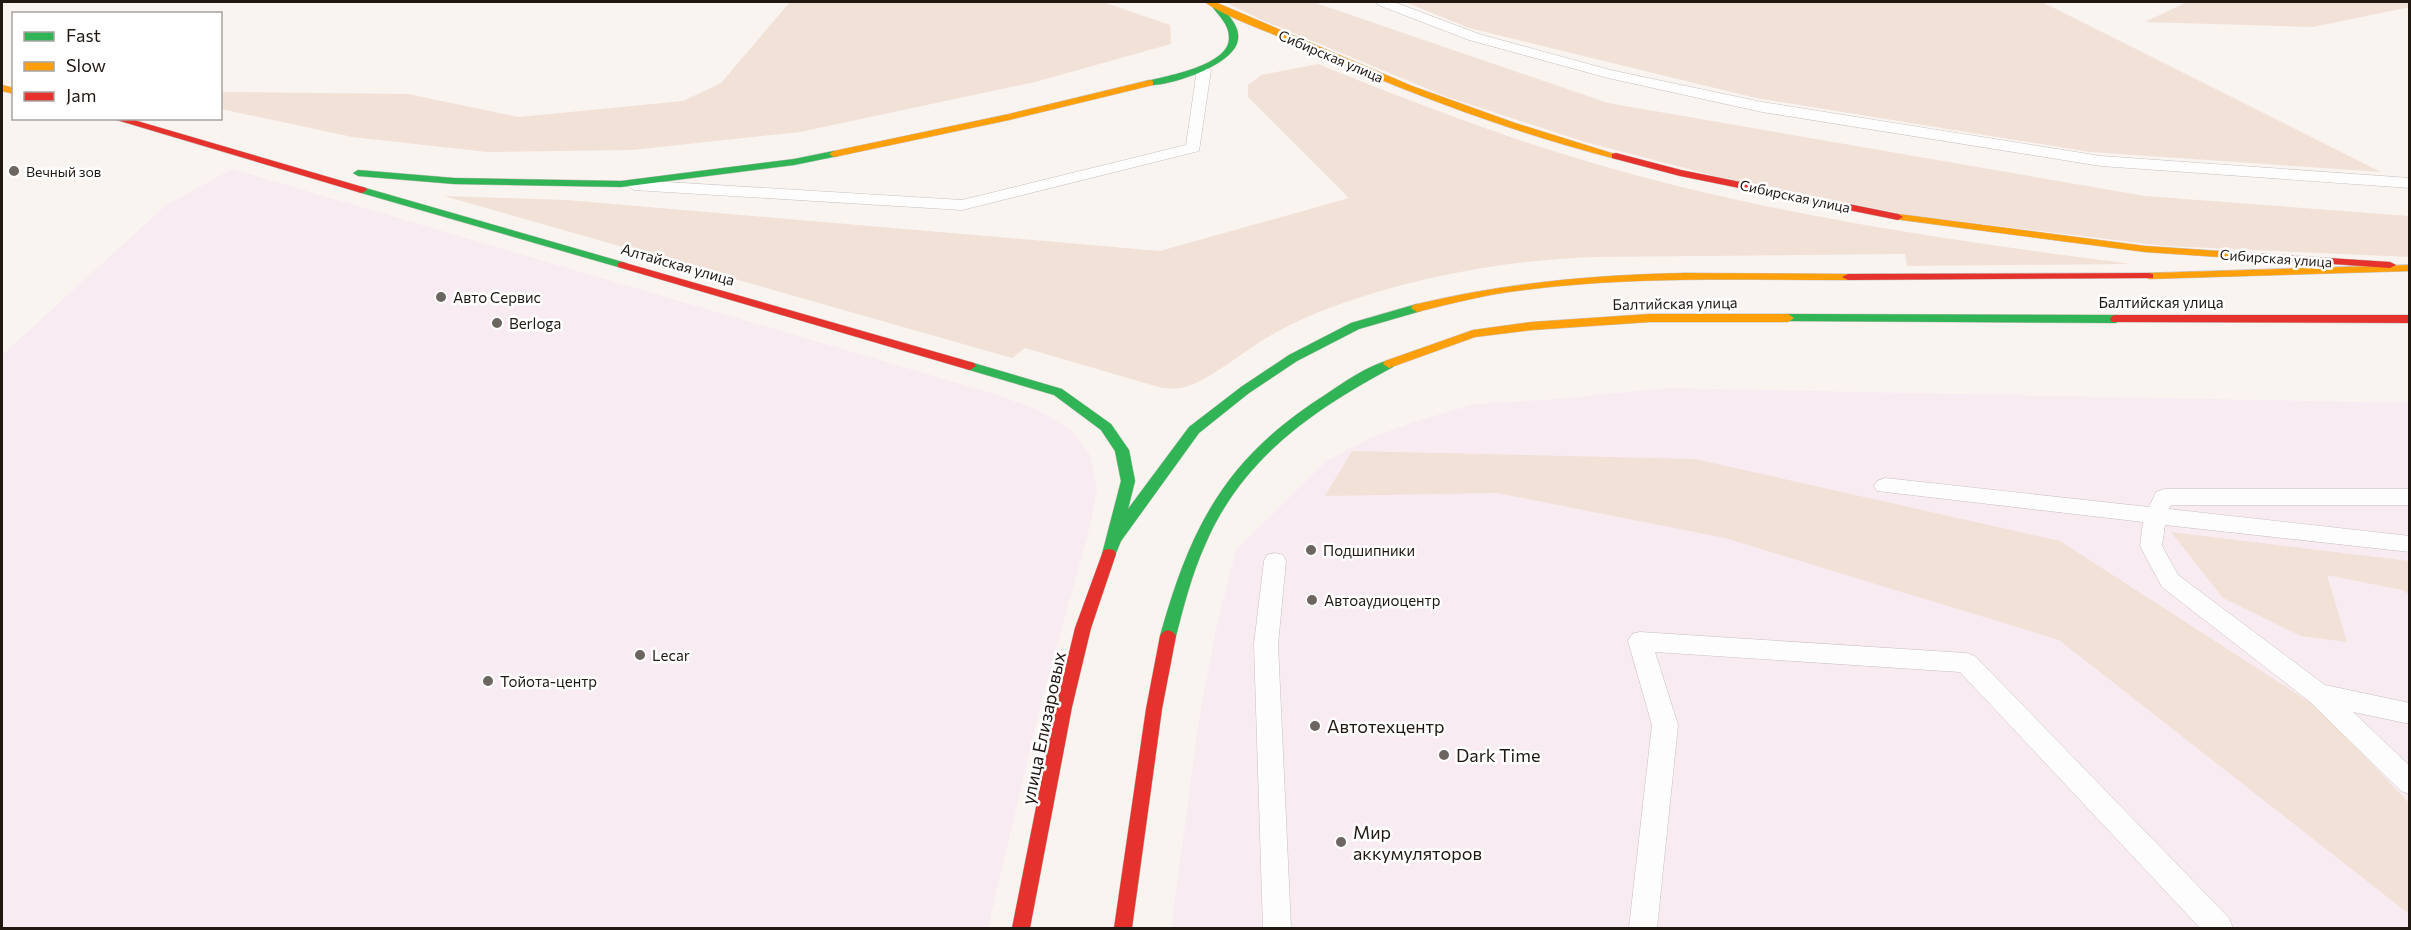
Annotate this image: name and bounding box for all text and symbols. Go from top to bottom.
legend [12,12,222,120]
text: Fast [66,24,101,46]
street label: Сибирская улица [1276,26,1386,86]
text: Slow [66,54,106,76]
text: Jam [66,84,96,106]
place label: Вечный зов [26,163,101,180]
marker: Вечный зов [7,164,21,178]
street label: Сибирская улица [1738,176,1852,216]
street label: Алтайская улица [619,239,737,289]
street label: Сибирская улица [2219,246,2333,270]
place label: Авто Сервис [453,288,541,306]
marker: Авто Сервис [434,290,448,304]
street label: Балтийская улица [1612,293,1738,313]
street label: Балтийская улица [2098,293,2224,311]
place label: Berloga [509,314,561,332]
marker: Berloga [490,316,504,330]
place label: Подшипники [1323,541,1415,559]
marker: Подшипники [1304,543,1318,557]
place label: Автоаудиоцентр [1324,591,1440,609]
marker: Автоаудиоцентр [1305,593,1319,607]
place label: Lecar [652,646,690,664]
marker: Lecar [633,648,647,662]
street label: улица Елизаровых [1016,649,1070,806]
place label: Тойота-центр [500,672,597,690]
marker: Тойота-центр [481,674,495,688]
place label: Автотехцентр [1327,715,1445,737]
marker: Автотехцентр [1308,719,1322,733]
place label: Dark Time [1456,744,1540,766]
marker: Dark Time [1437,748,1451,762]
place label: Мир аккумуляторов [1353,821,1482,864]
marker: Мир аккумуляторов [1334,835,1348,849]

